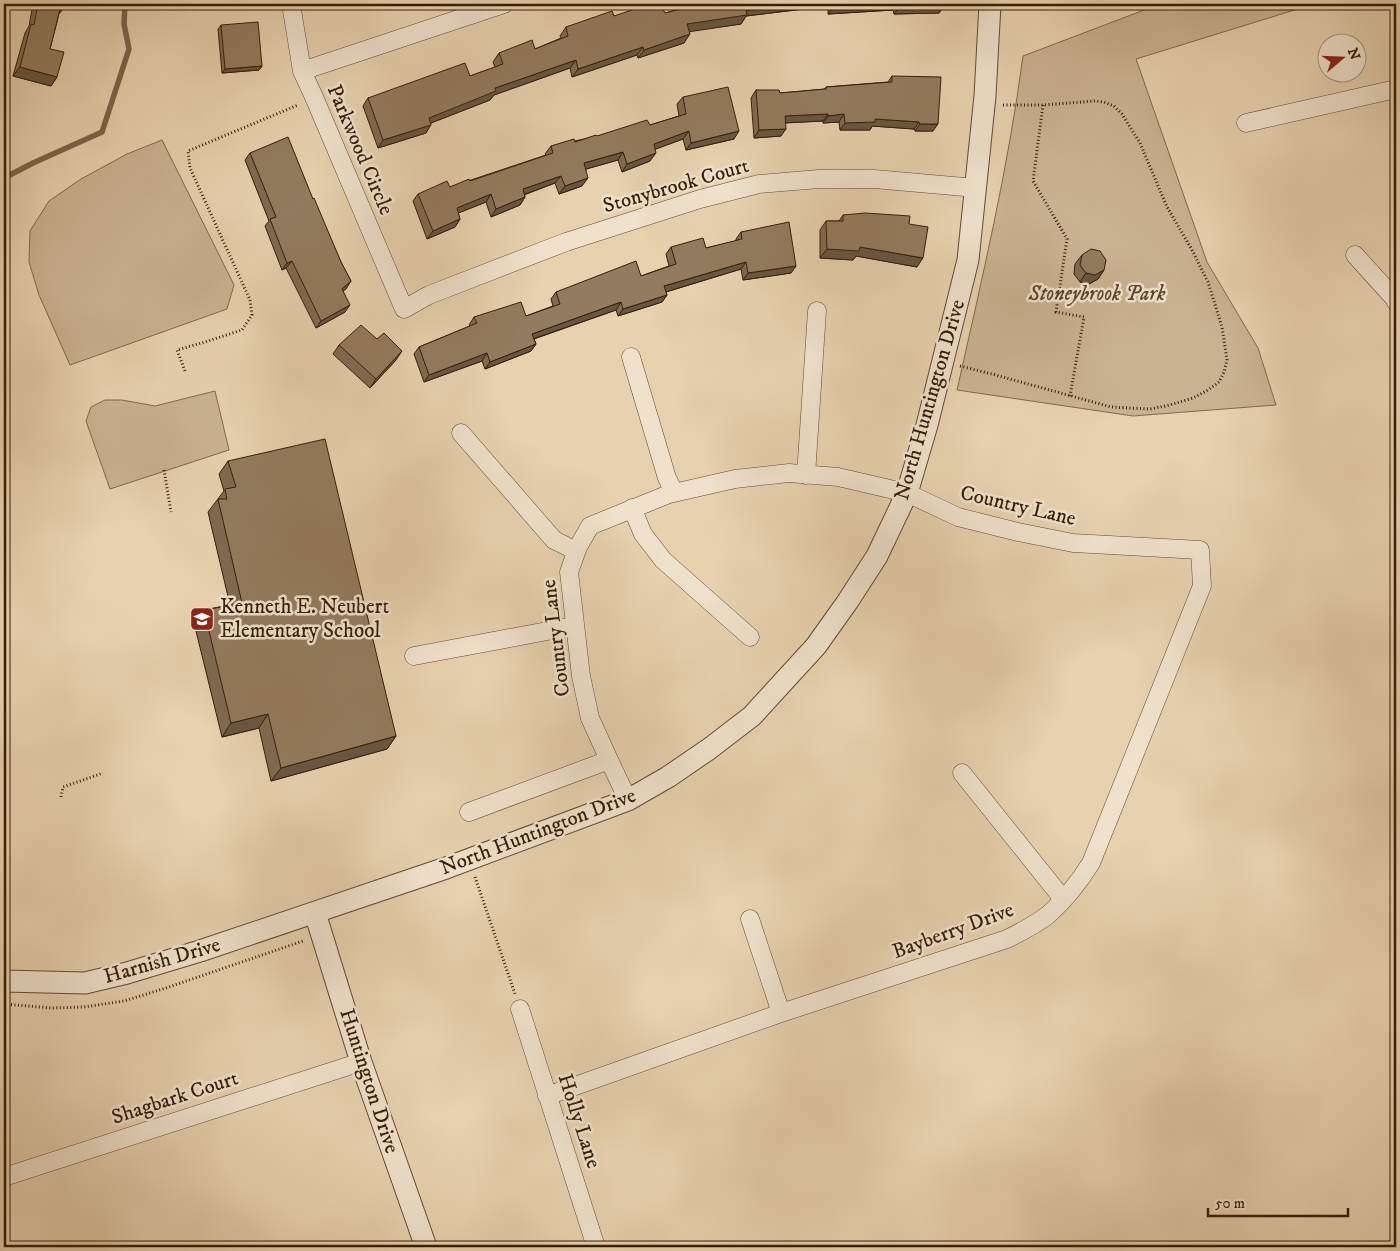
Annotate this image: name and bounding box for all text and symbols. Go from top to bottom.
north arrow [1318,32,1368,82]
text: N [1343,46,1364,63]
street label: Parkwood Circle [321,81,399,219]
street label: Stonybrook Court [600,153,752,219]
park label: Stoneybrook Park [1028,281,1166,307]
street label: North Huntington Drive [889,296,971,503]
street label: Country Lane [958,480,1079,532]
street label: Country Lane [536,578,576,698]
place label: Kenneth E. Neubert Elementary School [220,594,389,644]
school or university icon: Kenneth E. Neubert Elementary School [189,606,215,632]
street label: North Huntington Drive [436,783,640,881]
street label: Bayberry Drive [889,897,1018,965]
street label: Harnish Drive [101,932,224,990]
street label: Huntington Drive [333,1005,405,1157]
street label: Shagbark Court [108,1065,242,1131]
street label: Holly Lane [552,1070,607,1172]
scale bar [1208,1186,1348,1218]
text: 50 m [1215,1194,1245,1213]

